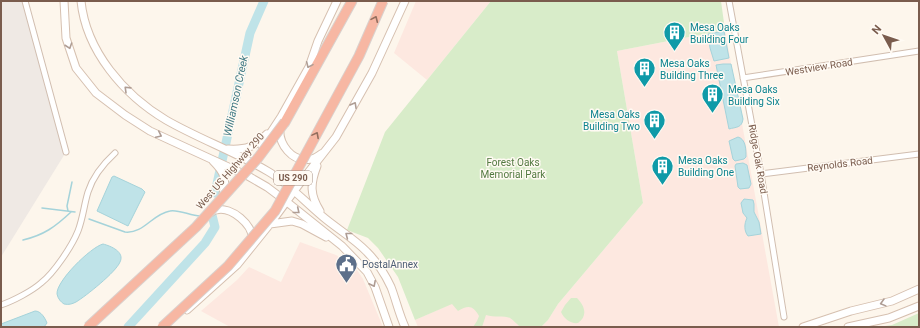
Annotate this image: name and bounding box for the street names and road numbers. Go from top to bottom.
street label: Westview Road [785,56,853,78]
street label: Ridge Oak Road [746,123,770,195]
street label: West US Highway 290 [194,130,266,211]
street label: Reynolds Road [807,155,873,173]
road number: US 290 [274,171,312,185]

